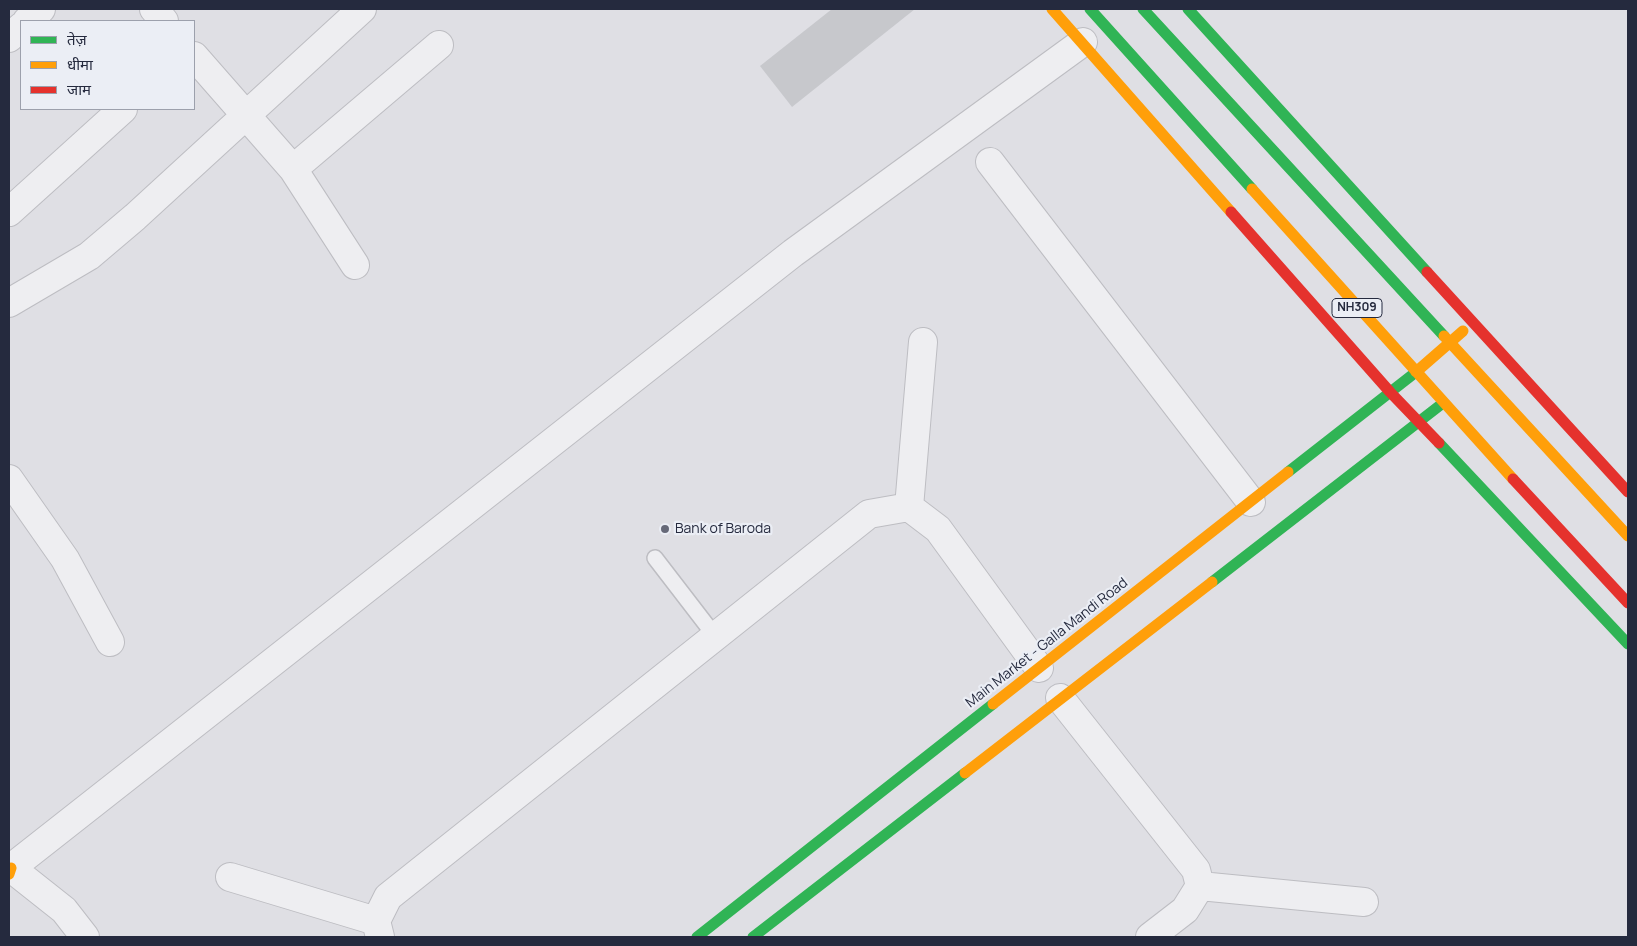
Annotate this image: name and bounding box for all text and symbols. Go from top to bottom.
legend [20,20,195,110]
text: तेज़ [67,29,87,50]
text: धीमा [67,54,93,75]
text: जाम [67,79,91,100]
road number: NH309 [1332,298,1382,318]
place label: Bank of Baroda [675,521,771,537]
marker: Bank of Baroda [659,523,671,535]
street label: Main Market - Galla Mandi Road [963,575,1131,711]

